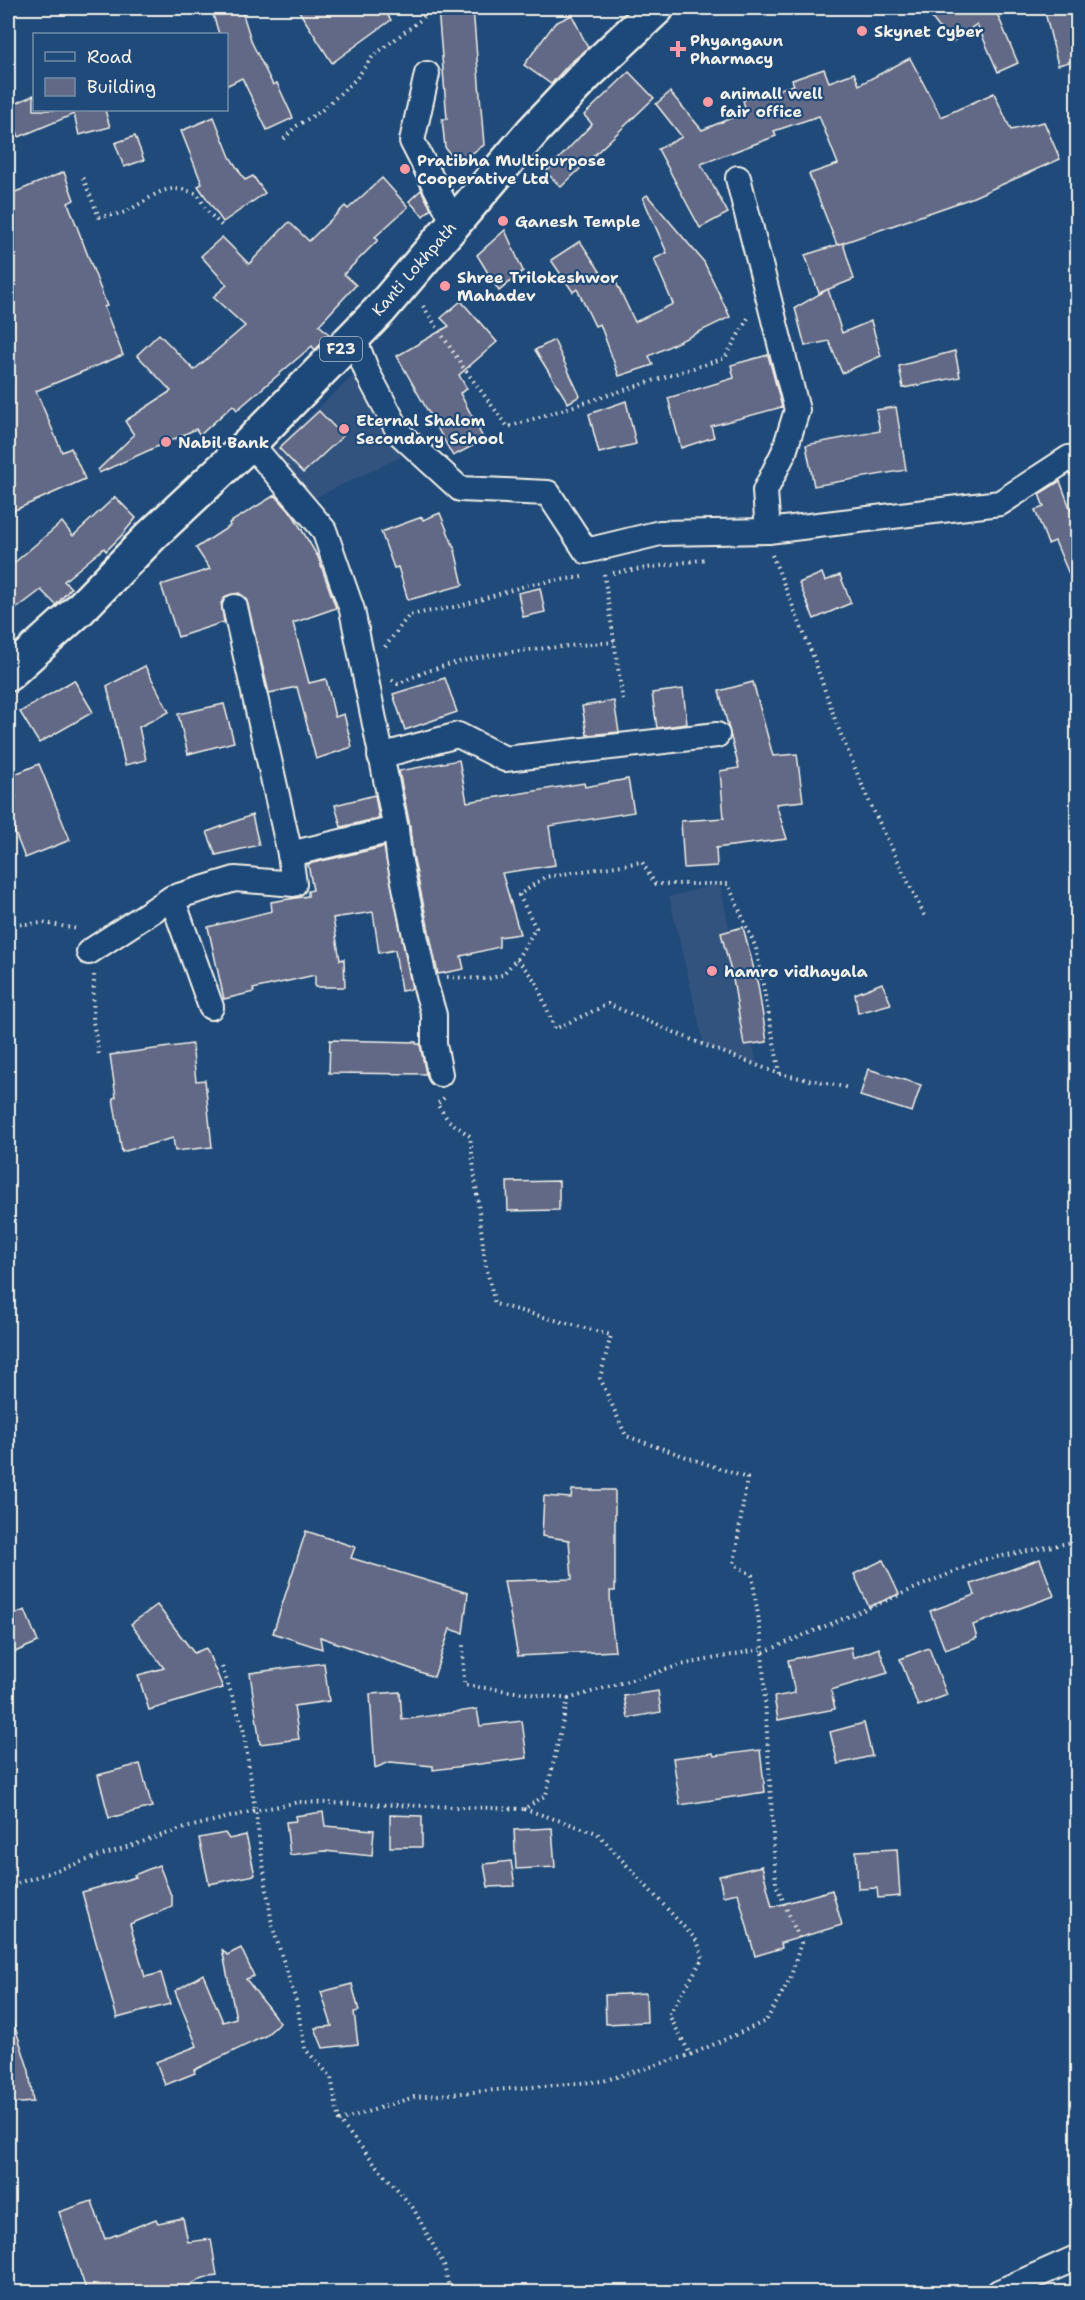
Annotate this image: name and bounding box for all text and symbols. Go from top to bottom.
place label: Skynet Cyber [874,21,984,42]
marker: Skynet Cyber [855,24,869,38]
place label: Phyangaun Pharmacy [690,30,784,69]
legend [33,33,228,111]
marker: Phyangaun Pharmacy [671,42,685,56]
text: Road [87,45,132,69]
text: Building [87,75,156,99]
place label: animall well fair office [720,83,823,122]
marker: animall well fair office [701,95,715,109]
place label: Pratibha Multipurpose Cooperative Ltd [417,150,606,189]
marker: Pratibha Multipurpose Cooperative Ltd [398,162,412,176]
place label: Ganesh Temple [515,211,641,232]
marker: Ganesh Temple [496,214,510,228]
street label: Kanti Lokhpath [367,217,461,321]
place label: Shree Trilokeshwor Mahadev [457,267,619,306]
marker: Shree Trilokeshwor Mahadev [438,279,452,293]
road number: F23 [320,337,362,361]
place label: Eternal Shalom Secondary School [356,410,504,449]
marker: Eternal Shalom Secondary School [337,422,351,436]
place label: Nabil Bank [178,432,269,453]
marker: Nabil Bank [159,435,173,449]
place label: hamro vidhayala [724,961,868,982]
marker: hamro vidhayala [705,964,719,978]

